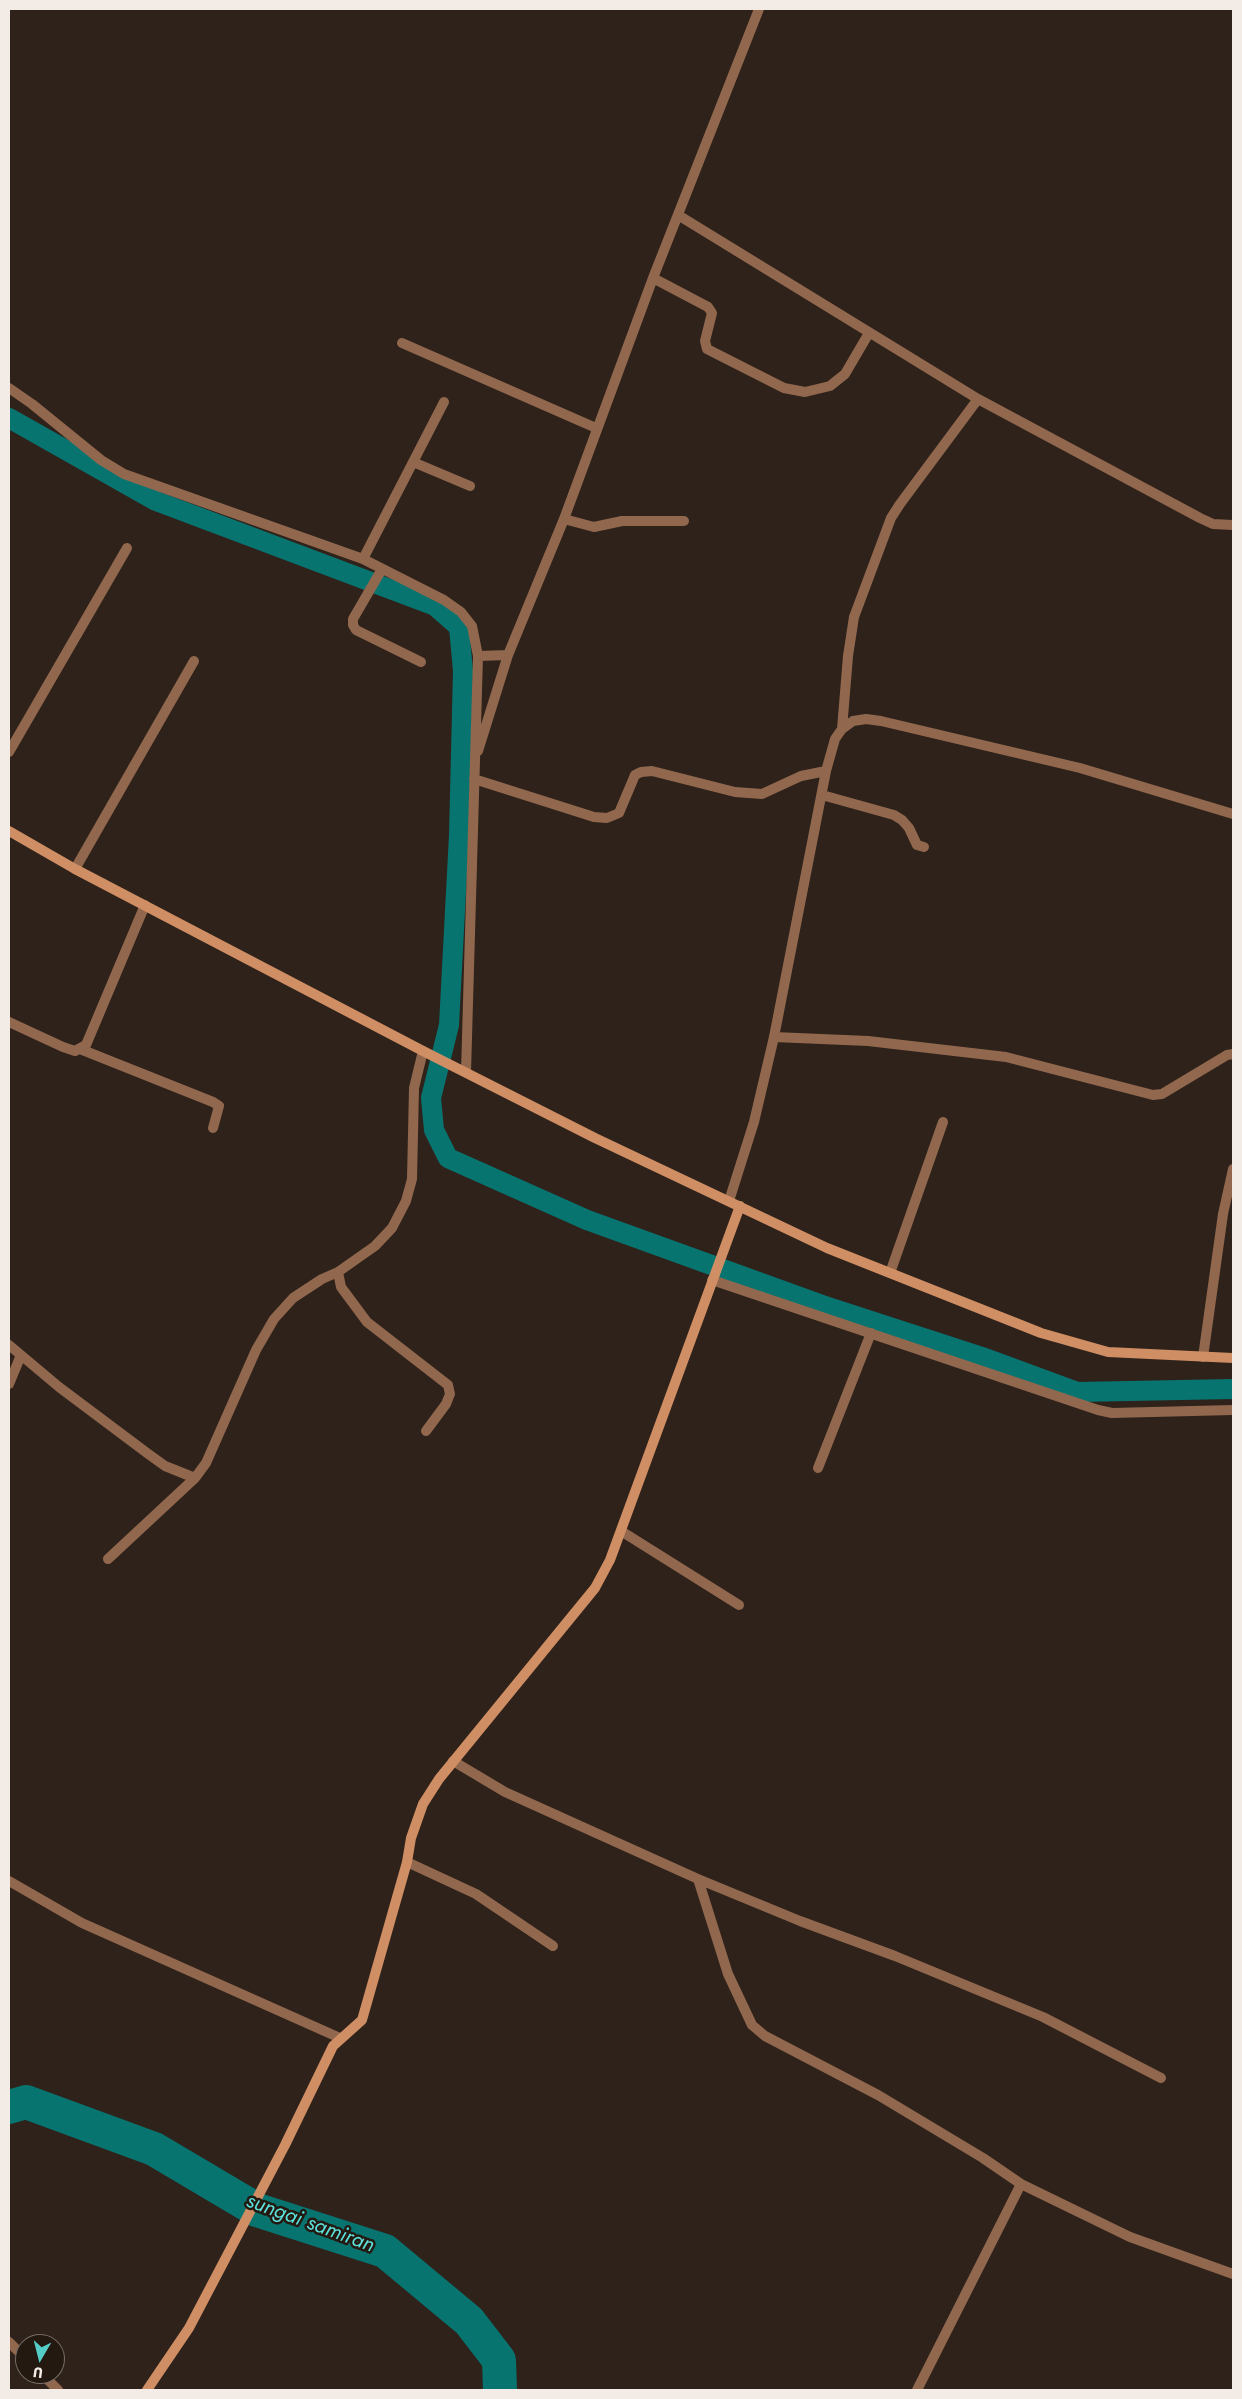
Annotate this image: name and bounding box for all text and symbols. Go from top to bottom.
water label: sungai samiran [242,2189,378,2259]
north arrow [15,2334,65,2384]
text: U [32,2362,44,2383]

